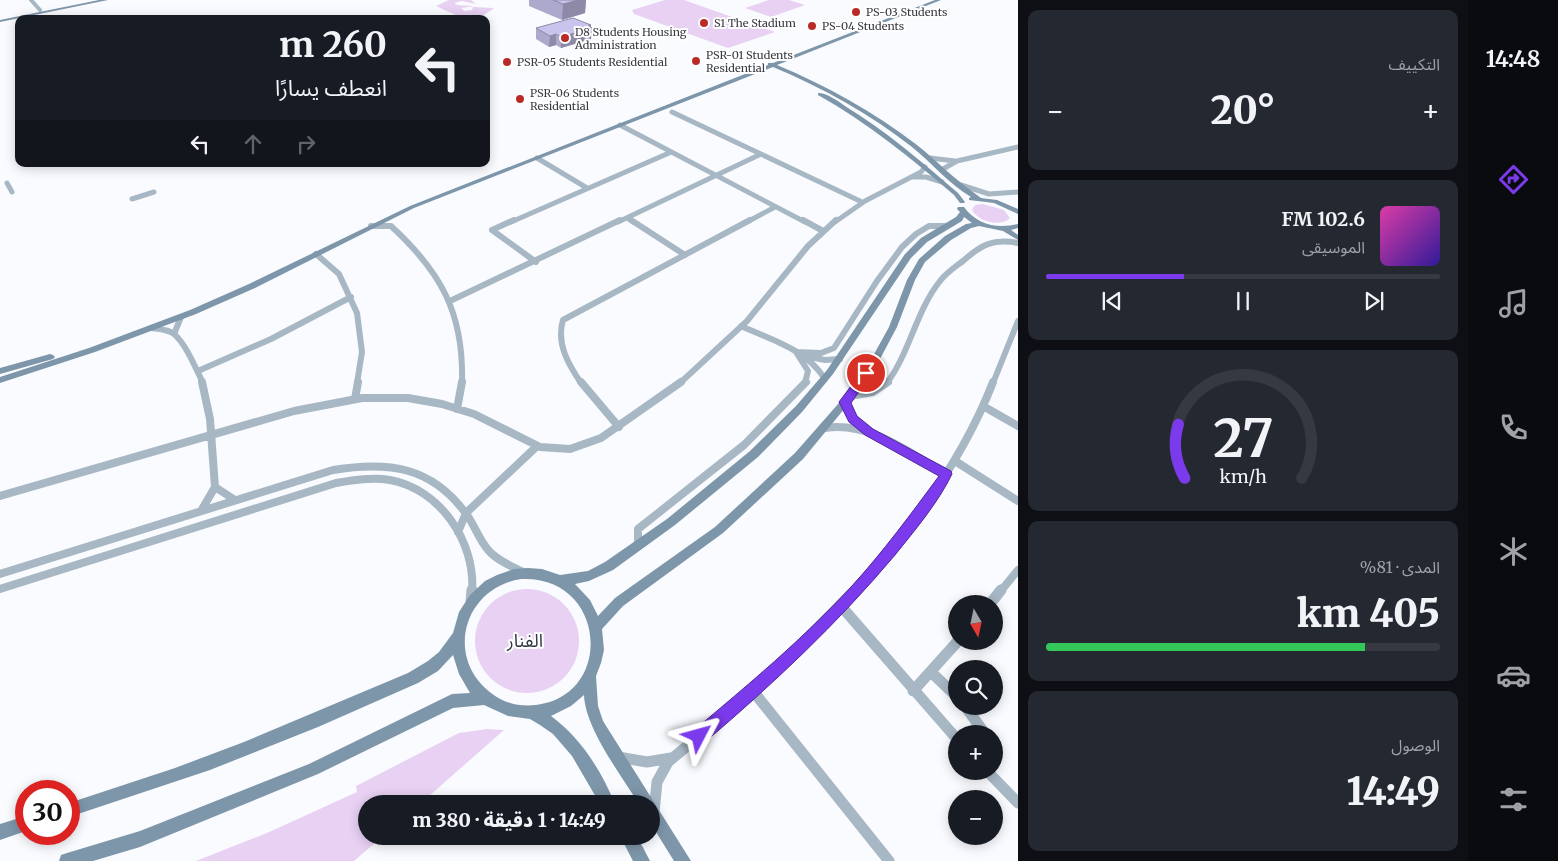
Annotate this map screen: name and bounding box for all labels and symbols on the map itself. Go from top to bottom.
place label: PS-03 Students [866,5,947,19]
marker: PS-03 Students [850,6,862,18]
place label: S1 The Stadium [714,16,796,30]
marker: S1 The Stadium [698,17,710,29]
place label: PS-04 Students [822,19,904,33]
marker: PS-04 Students [806,20,818,32]
place label: D8 Students Housing Administration [574,25,687,52]
marker: D8 Students Housing Administration [559,32,571,44]
place label: PSR-01 Students Residential [706,48,793,75]
place label: PSR-05 Students Residential [517,55,668,69]
marker: PSR-01 Students Residential [690,55,702,67]
marker: PSR-05 Students Residential [501,56,513,68]
place label: PSR-06 Students Residential [530,86,619,113]
marker: PSR-06 Students Residential [514,93,526,105]
pin [845,352,887,394]
north arrow [948,595,1002,650]
district label: الفنار [506,629,543,652]
position arrow [672,709,724,761]
speed limit sign: 30 [15,780,80,845]

